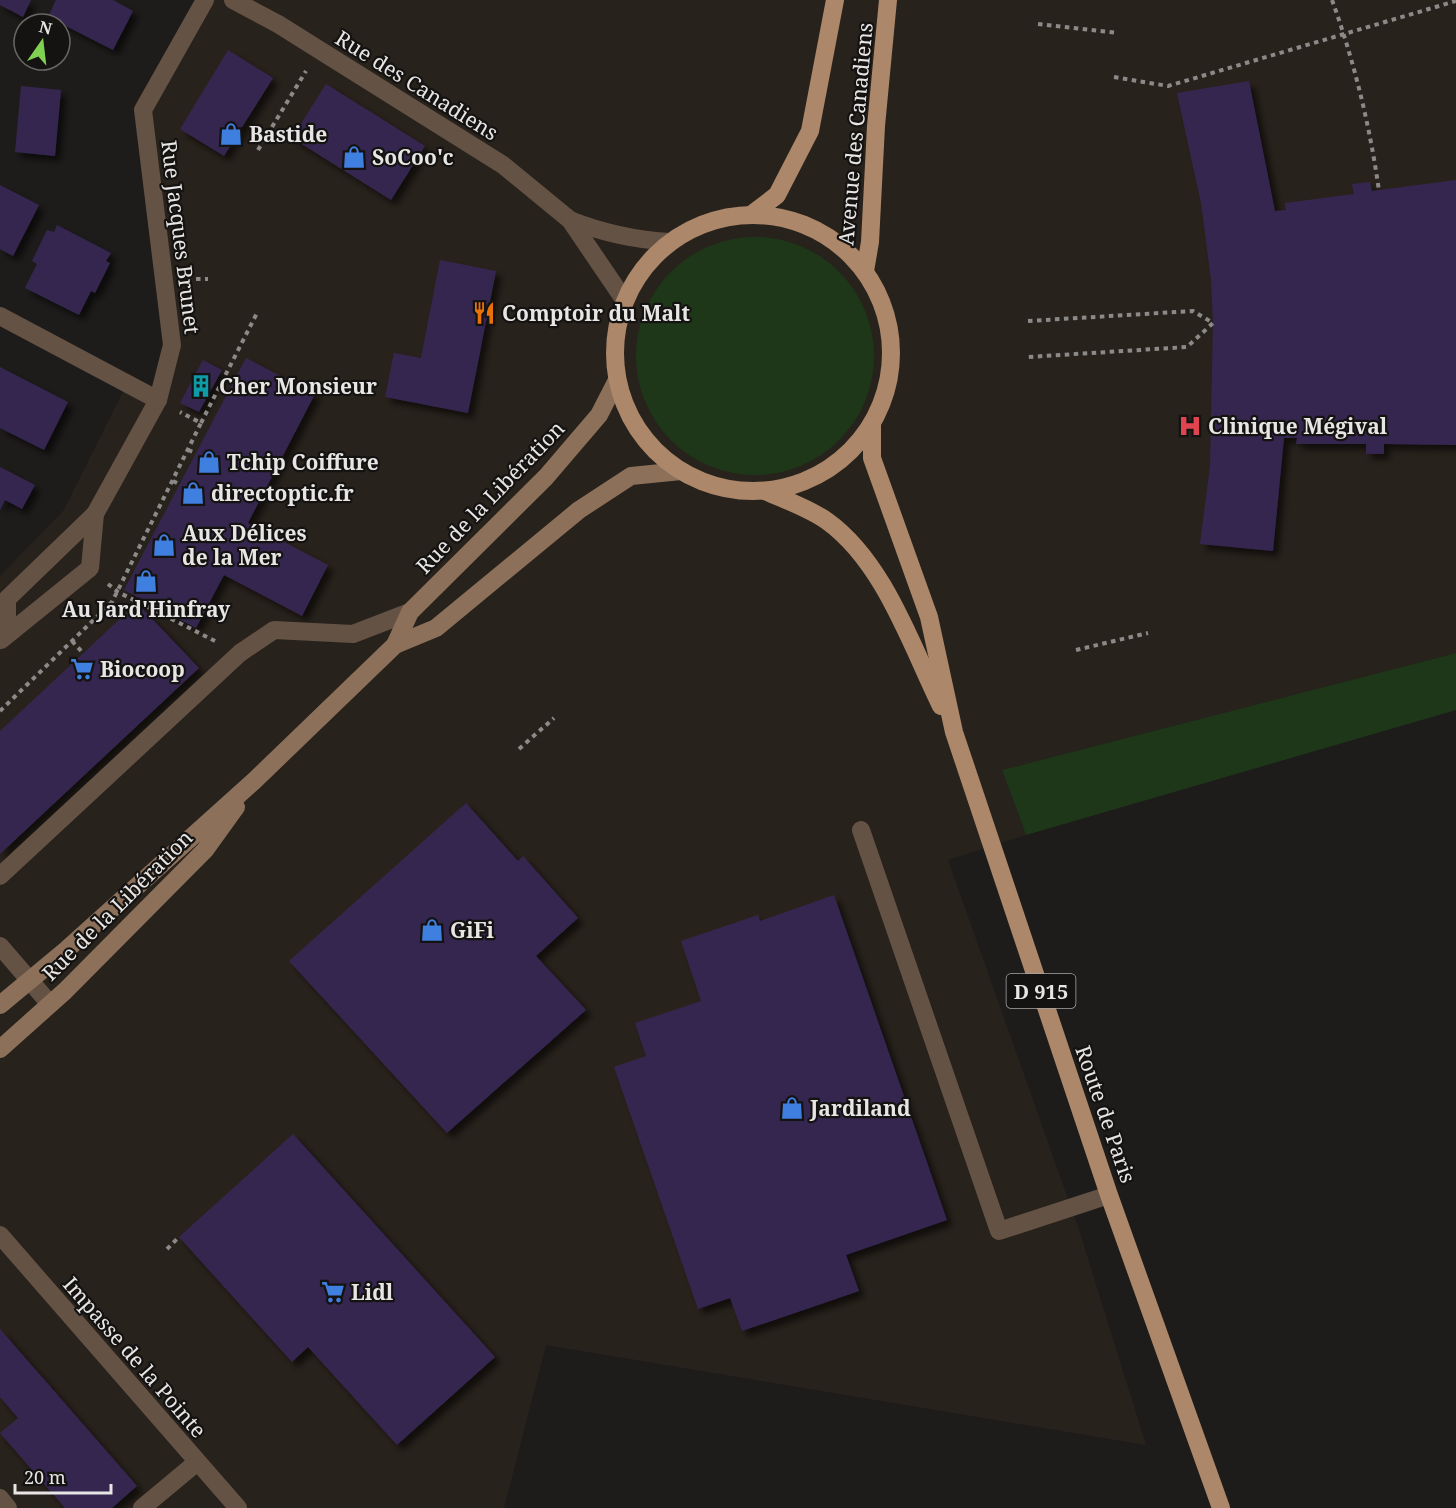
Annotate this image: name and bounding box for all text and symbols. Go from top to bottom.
north arrow [12,12,72,72]
text: N [37,15,55,40]
street label: Avenue des Canadiens [831,21,879,247]
street label: Rue des Canadiens [330,24,504,146]
place label: Bastide [249,120,327,148]
shop icon: Bastide [218,121,244,147]
street label: Rue Jacques Brunet [155,139,207,335]
place label: SoCoo'c [372,143,454,171]
shop icon: SoCoo'c [341,144,367,170]
place label: Comptoir du Malt [502,299,691,327]
restaurant icon: Comptoir du Malt [471,300,497,326]
place label: Cher Monsieur [219,372,377,400]
building icon: Cher Monsieur [188,373,214,399]
place label: Clinique Mégival [1208,412,1388,440]
hospital icon: Clinique Mégival [1177,413,1203,439]
street label: Rue de la Libération [410,415,570,579]
place label: Tchip Coiffure [227,448,379,476]
shop icon: Tchip Coiffure [196,449,222,475]
place label: directoptic.fr [211,479,354,507]
shop icon: directoptic.fr [180,480,206,506]
place label: Aux Délices de la Mer [182,519,307,571]
shop icon: Aux Délices de la Mer [151,532,177,558]
shop icon: Au Jard'Hinfray [133,568,159,594]
place label: Au Jard'Hinfray [62,595,231,623]
place label: Biocoop [100,655,185,683]
supermarket icon: Biocoop [69,656,95,682]
street label: Rue de la Libération [36,824,198,986]
place label: GiFi [450,916,495,944]
shop icon: GiFi [419,917,445,943]
road number: D 915 [1006,974,1076,1008]
street label: Route de Paris [1069,1042,1143,1186]
place label: Jardiland [809,1094,911,1122]
shop icon: Jardiland [779,1095,805,1121]
street label: Impasse de la Pointe [57,1270,213,1444]
place label: Lidl [351,1278,394,1306]
supermarket icon: Lidl [320,1279,346,1305]
scale bar [15,1457,111,1495]
text: 20 m [24,1465,66,1489]

